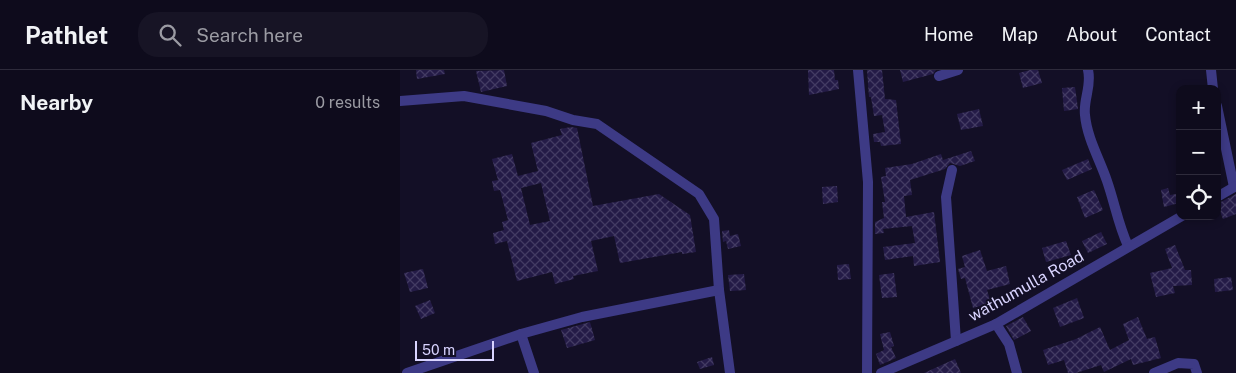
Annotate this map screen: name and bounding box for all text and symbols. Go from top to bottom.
search box [138,12,488,57]
text: Pathlet [25,21,108,49]
icon: search [156,21,184,49]
text: Search here [196,24,303,46]
text: Home [924,24,974,45]
text: Map [1002,24,1038,45]
text: About [1066,24,1117,45]
text: Contact [1145,24,1211,45]
map controls [1176,85,1221,220]
button: + [1176,85,1221,130]
text: Nearby [20,90,93,115]
text: 0 results [315,93,380,112]
button: − [1176,130,1221,175]
button: locate [1176,175,1221,220]
street label: wathumulla Road [965,246,1087,326]
scale bar [415,338,494,361]
text: 50 m [422,342,455,358]

